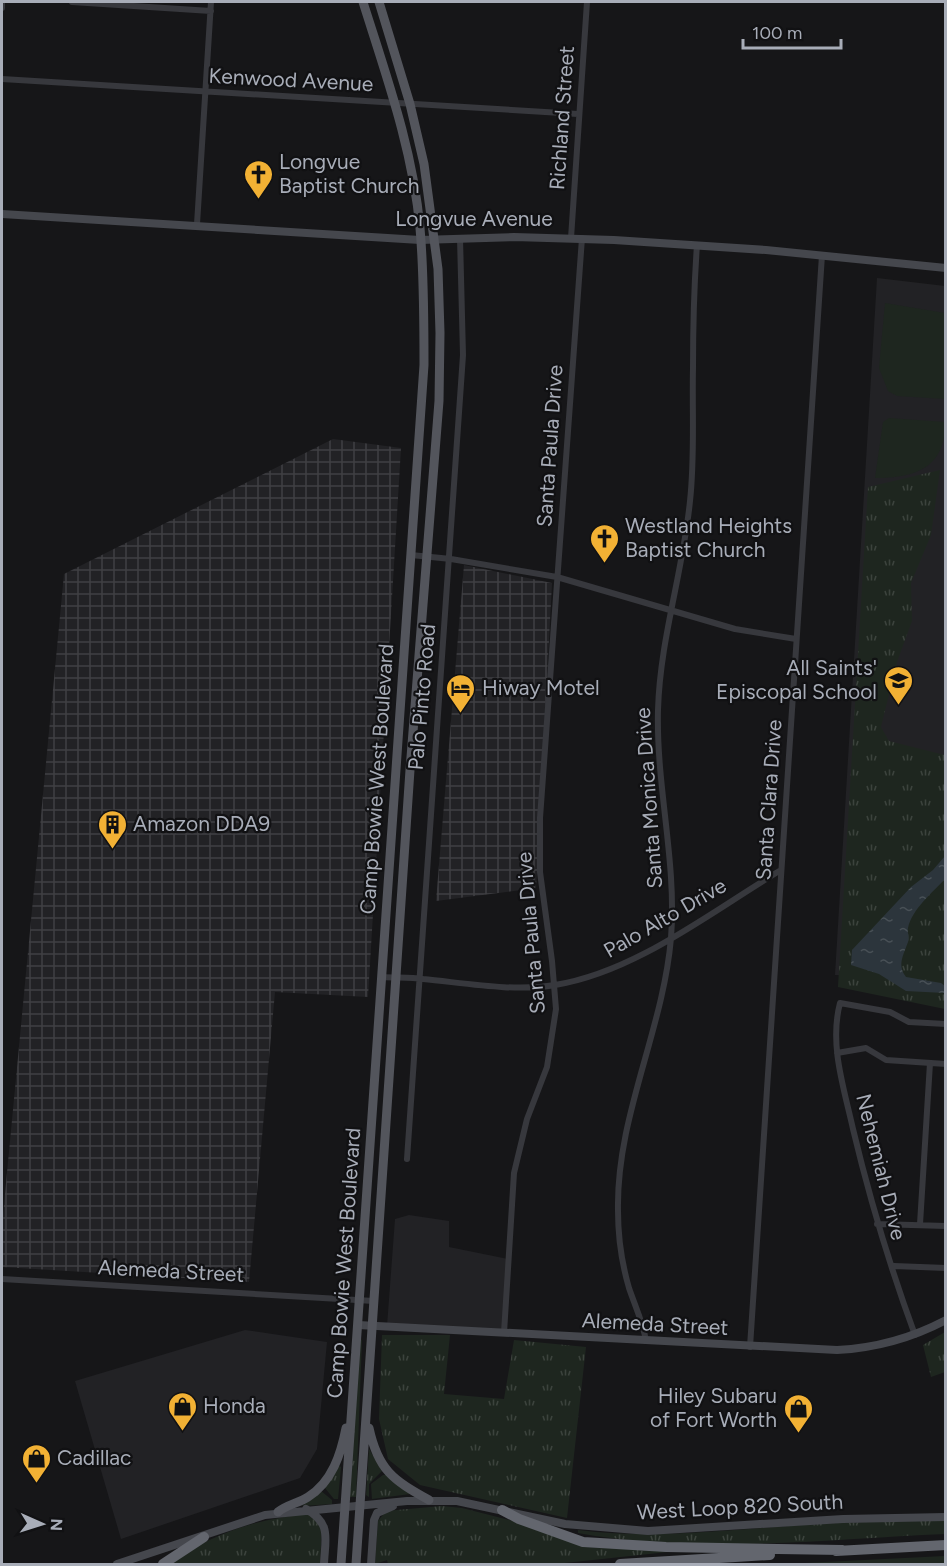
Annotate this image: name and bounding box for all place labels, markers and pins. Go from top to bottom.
place label: Longvue Baptist Church [279,149,419,198]
church icon: Longvue Baptist Church [242,158,274,200]
place label: Westland Heights Baptist Church [625,513,792,562]
church icon: Westland Heights Baptist Church [588,522,620,564]
place label: All Saints' Episcopal School [716,655,877,704]
school or university icon: All Saints' Episcopal School [882,664,914,706]
hotel icon: Hiway Motel [445,672,477,714]
place label: Hiway Motel [482,675,600,700]
building icon: Amazon DDA9 [96,808,128,850]
place label: Amazon DDA9 [133,811,270,836]
place label: Hiley Subaru of Fort Worth [650,1383,777,1432]
shop icon: Honda [166,1390,198,1432]
shop icon: Hiley Subaru of Fort Worth [782,1392,814,1434]
place label: Honda [203,1393,266,1418]
shop icon: Cadillac [20,1442,52,1484]
place label: Cadillac [57,1445,131,1470]

